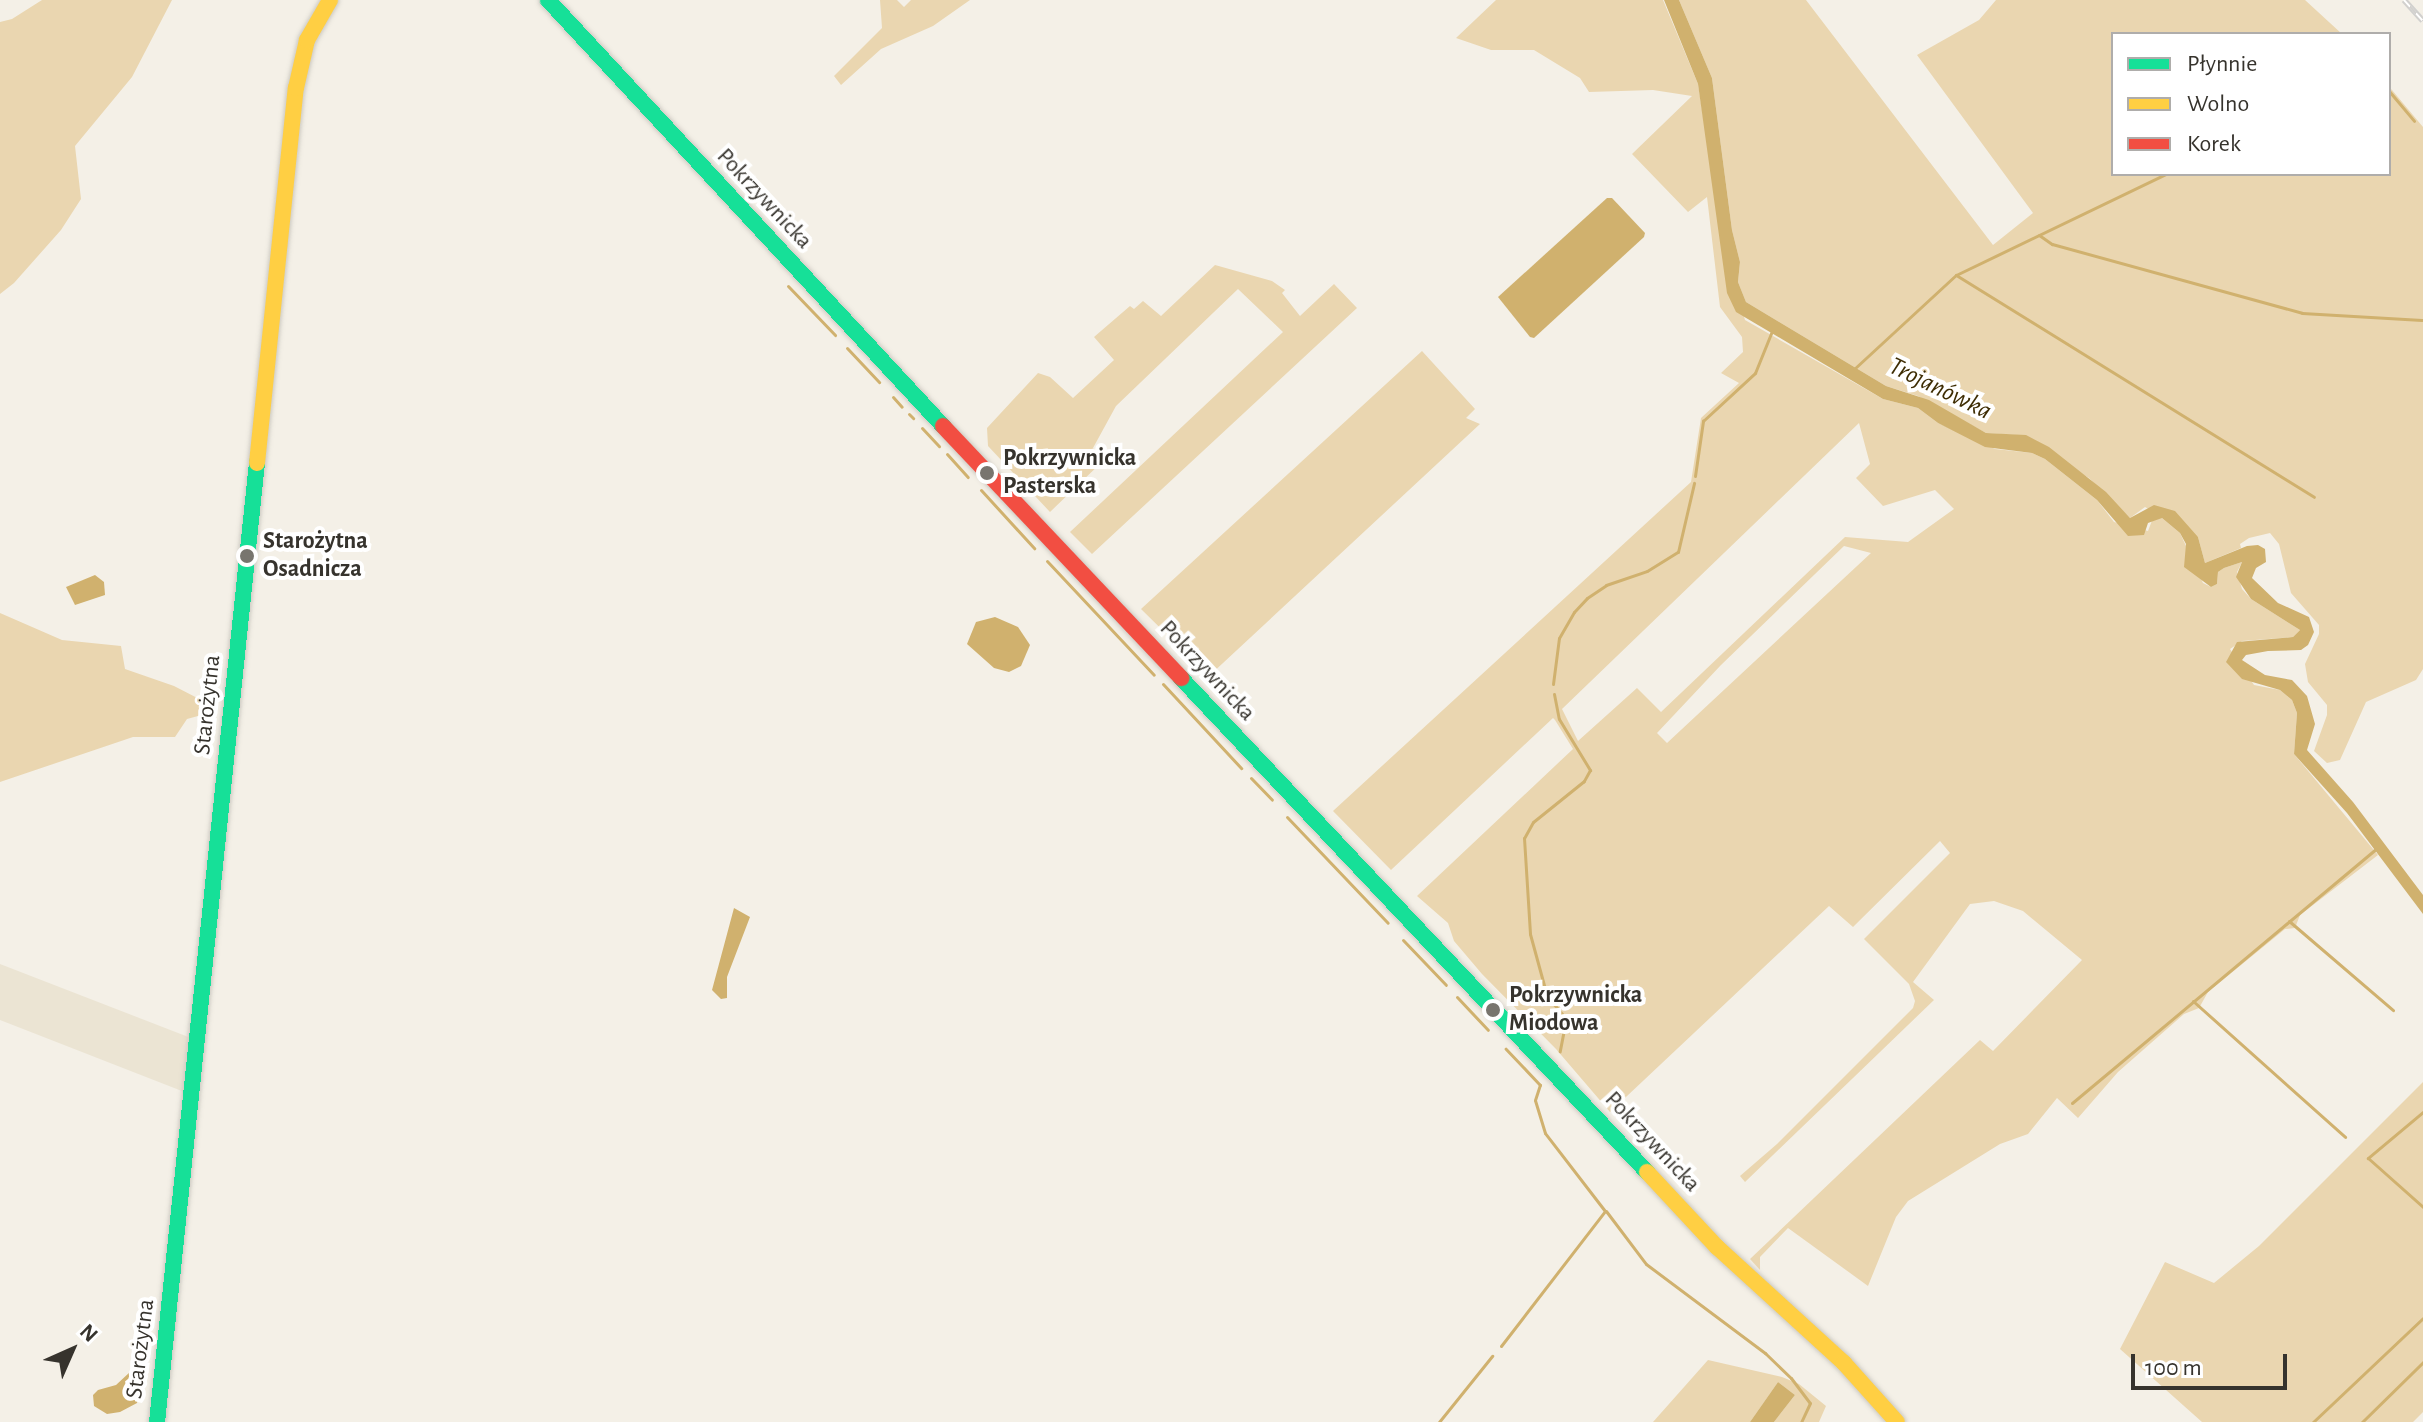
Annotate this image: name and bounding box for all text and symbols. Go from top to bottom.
legend [2111,32,2391,176]
text: Płynnie [2187,52,2257,76]
text: Wolno [2187,92,2249,116]
text: Korek [2187,132,2241,156]
street label: Pokrzywnicka [710,143,818,255]
water label: Trojanówka [1884,351,1996,427]
place label: Pokrzywnicka Pasterska [1003,445,1136,501]
marker: Pokrzywnicka Pasterska [978,464,996,482]
place label: Starożytna Osadnicza [263,528,368,584]
marker: Starożytna Osadnicza [238,547,256,565]
street label: Pokrzywnicka [1153,615,1261,727]
street label: Starożytna [188,654,228,756]
place label: Pokrzywnicka Miodowa [1509,982,1642,1038]
marker: Pokrzywnicka Miodowa [1484,1001,1502,1019]
street label: Pokrzywnicka [1598,1086,1706,1198]
street label: Starożytna [121,1297,161,1401]
north arrow [32,1310,112,1390]
text: N [76,1320,102,1346]
scale bar [2135,1338,2291,1388]
text: 100 m [2145,1356,2202,1380]

